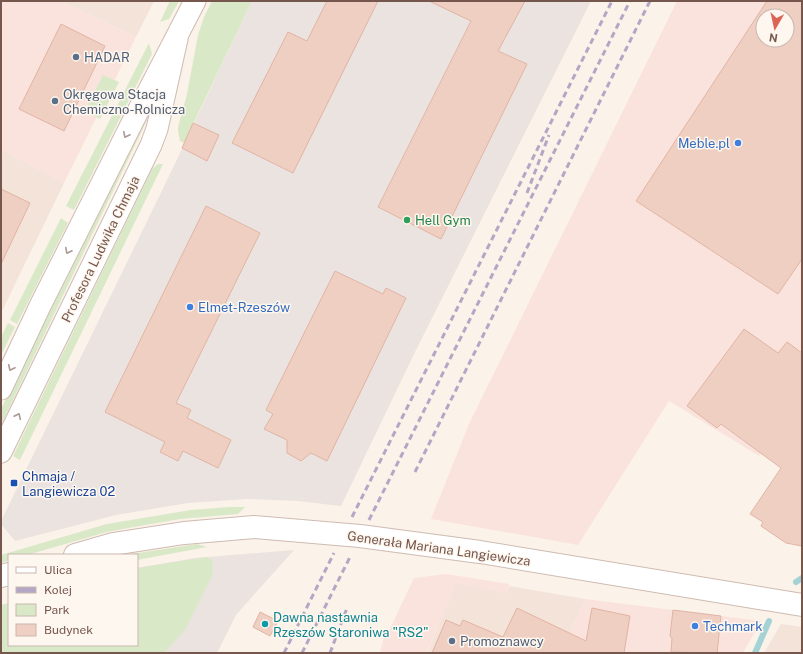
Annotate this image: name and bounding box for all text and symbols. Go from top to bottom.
north arrow [755,8,795,48]
text: N [768,31,779,44]
place label: HADAR [84,50,130,65]
marker: HADAR [71,52,81,62]
place label: Okręgowa Stacja Chemiczno-Rolnicza [63,87,185,117]
marker: Okręgowa Stacja Chemiczno-Rolnicza [50,96,60,106]
one-way arrow [123,131,131,138]
place label: Meble.pl [678,136,730,151]
marker: Meble.pl [733,138,743,148]
street label: Profesora Ludwika Chmaja [58,174,142,325]
place label: Hell Gym [415,213,471,228]
marker: Hell Gym [402,215,412,225]
one-way arrow [65,247,72,254]
place label: Elmet-Rzeszów [198,300,290,315]
marker: Elmet-Rzeszów [185,302,195,312]
one-way arrow [8,364,16,371]
one-way arrow [13,413,21,421]
place label: Chmaja / Langiewicza 02 [22,469,115,499]
marker: Chmaja / Langiewicza 02 [9,478,19,488]
street label: Generała Mariana Langiewicza [346,528,532,569]
legend [8,554,138,646]
text: Ulica [44,563,72,577]
text: Kolej [44,583,72,597]
text: Park [44,603,70,617]
place label: Dawna nastawnia Rzeszów Staroniwa "RS2" [273,610,429,640]
marker: Dawna nastawnia Rzeszów Staroniwa "RS2" [260,619,270,629]
place label: Techmark [703,619,762,634]
marker: Techmark [690,621,700,631]
text: Budynek [44,623,93,637]
place label: Promoznawcy [460,634,544,649]
marker: Promoznawcy [447,636,457,646]

